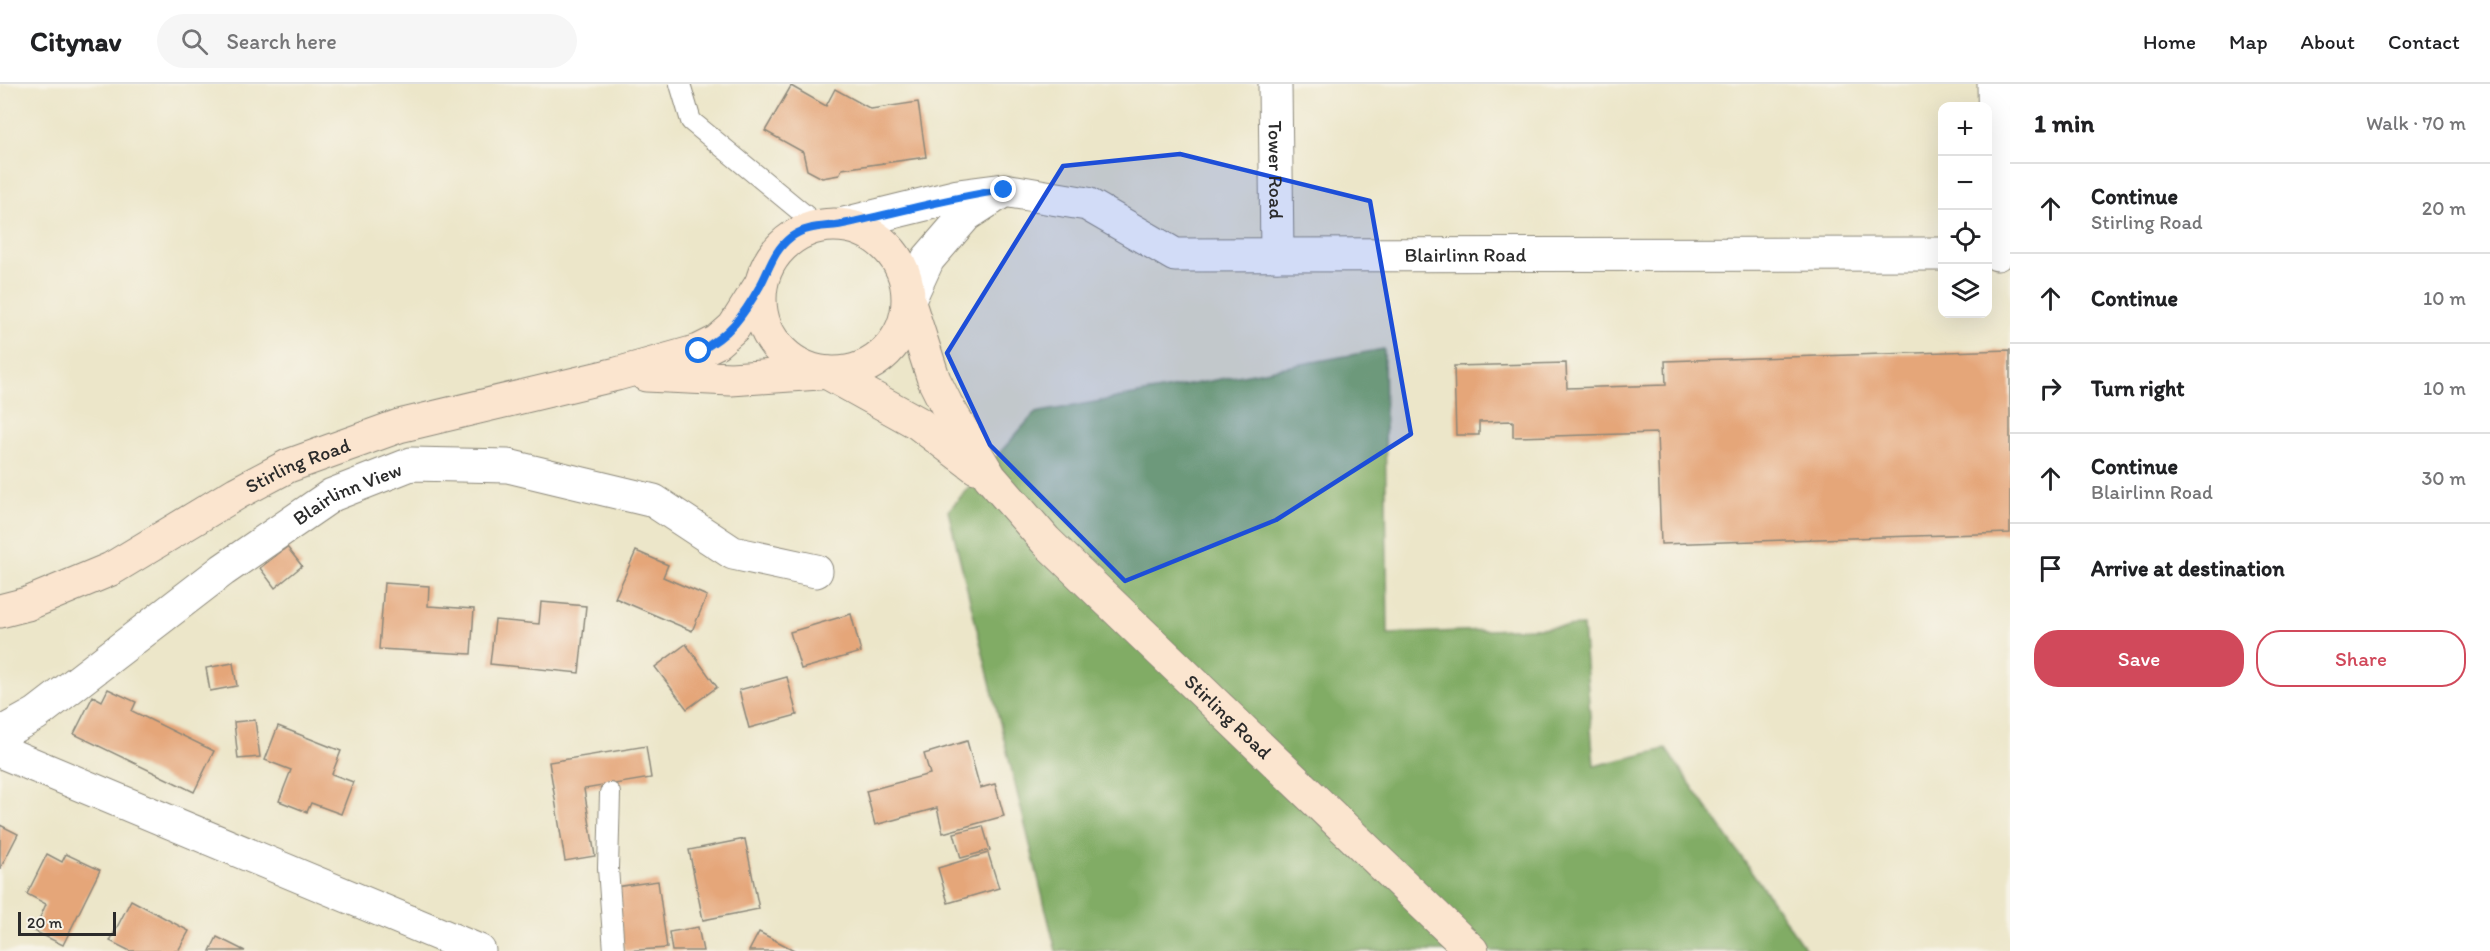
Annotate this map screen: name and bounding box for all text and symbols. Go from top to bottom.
search box [157,14,577,68]
text: Citynav [30,24,121,58]
icon: search [178,25,211,58]
text: Search here [226,28,337,55]
text: Home [2143,29,2196,54]
text: Map [2229,29,2268,54]
text: About [2301,29,2355,54]
text: Contact [2388,29,2460,54]
map controls [1938,102,1992,318]
button: + [1938,102,1992,156]
text: 1 min [2034,107,2094,139]
text: Walk · 70 m [2366,111,2466,135]
street label: Tower Road [1263,121,1289,220]
button: − [1938,156,1992,210]
route end [990,176,1016,202]
text: Continue [2091,183,2178,210]
icon: ahead [2034,192,2067,225]
text: 20 m [2422,196,2466,220]
button: locate [1938,210,1992,264]
text: Stirling Road [2091,210,2203,234]
street label: Blairlinn Road [1404,243,1526,267]
button: layers [1938,264,1992,318]
icon: ahead [2034,282,2067,315]
text: Continue [2091,285,2178,312]
text: 10 m [2423,286,2466,310]
route start [685,337,711,363]
icon: right [2034,372,2067,405]
text: Turn right [2091,375,2185,402]
text: 10 m [2423,376,2466,400]
street label: Stirling Road [241,433,353,498]
text: Continue [2091,453,2178,480]
street label: Blairlinn View [288,457,405,530]
icon: ahead [2034,462,2067,495]
text: 30 m [2421,466,2466,490]
text: Blairlinn Road [2091,480,2213,504]
icon: arrive [2034,552,2067,585]
text: Arrive at destination [2091,555,2285,582]
button: Save [2034,630,2244,687]
button: Share [2256,630,2466,687]
street label: Stirling Road [1180,669,1277,764]
scale bar [18,909,116,936]
text: 20 m [27,913,62,932]

